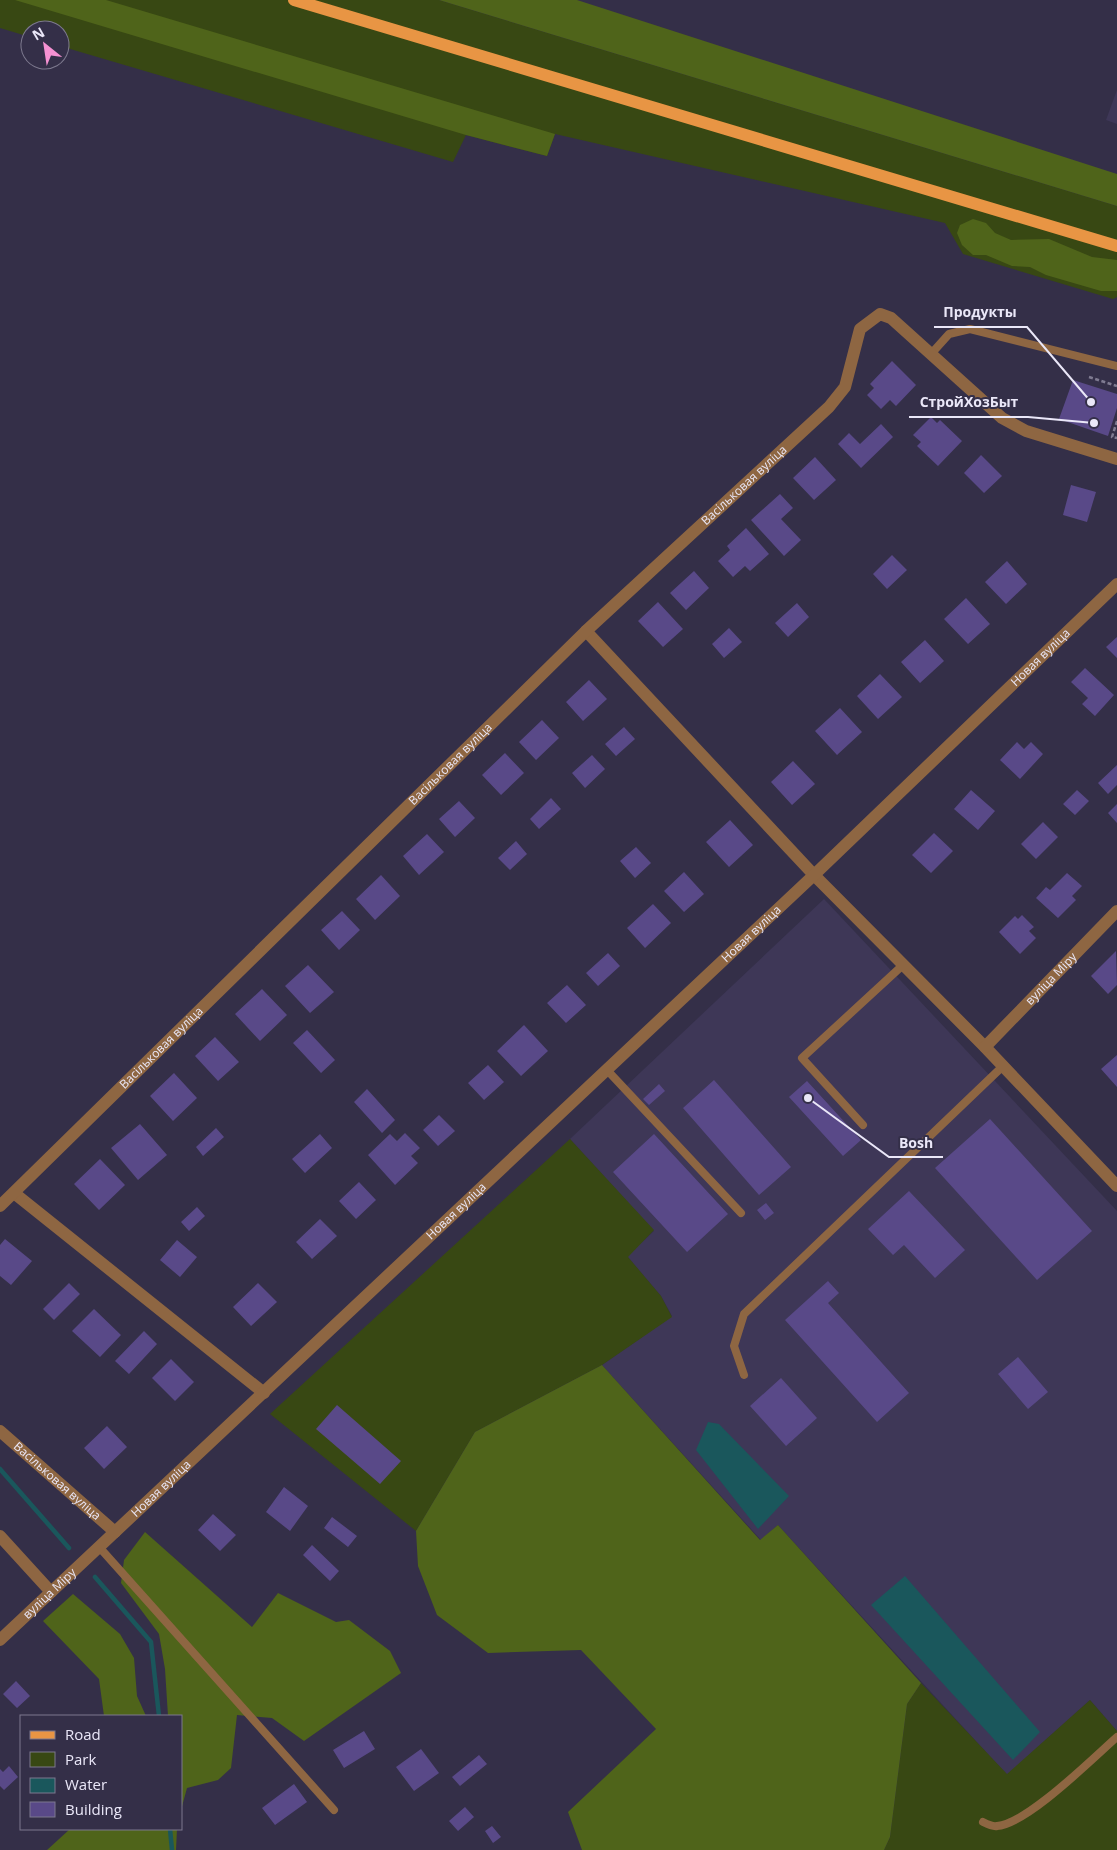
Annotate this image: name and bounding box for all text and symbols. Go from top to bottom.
north arrow [20,20,70,70]
text: N [29,22,48,44]
callout: Продукты [934,298,1027,327]
text: Продукты [943,302,1017,321]
callout: СтройХозБыт [909,388,1028,417]
text: СтройХозБыт [920,392,1019,411]
street label: Васільковая вуліца [697,441,790,529]
street label: Новая вуліца [1007,625,1074,690]
street label: Васільковая вуліца [404,719,496,809]
street label: Новая вуліца [717,901,785,966]
street label: вуліца Міру [1021,948,1081,1009]
street label: Васільковая вуліца [115,1002,207,1092]
callout: Bosh [889,1128,943,1157]
text: Bosh [899,1133,933,1152]
street label: Новая вуліца [422,1179,489,1243]
street label: Васільковая вуліца [10,1438,105,1524]
street label: Новая вуліца [127,1456,194,1521]
street label: вуліца Міру [19,1563,80,1622]
legend [20,1715,182,1830]
text: Road [65,1724,101,1744]
text: Park [65,1749,96,1769]
text: Water [65,1774,107,1794]
text: Building [65,1799,122,1819]

